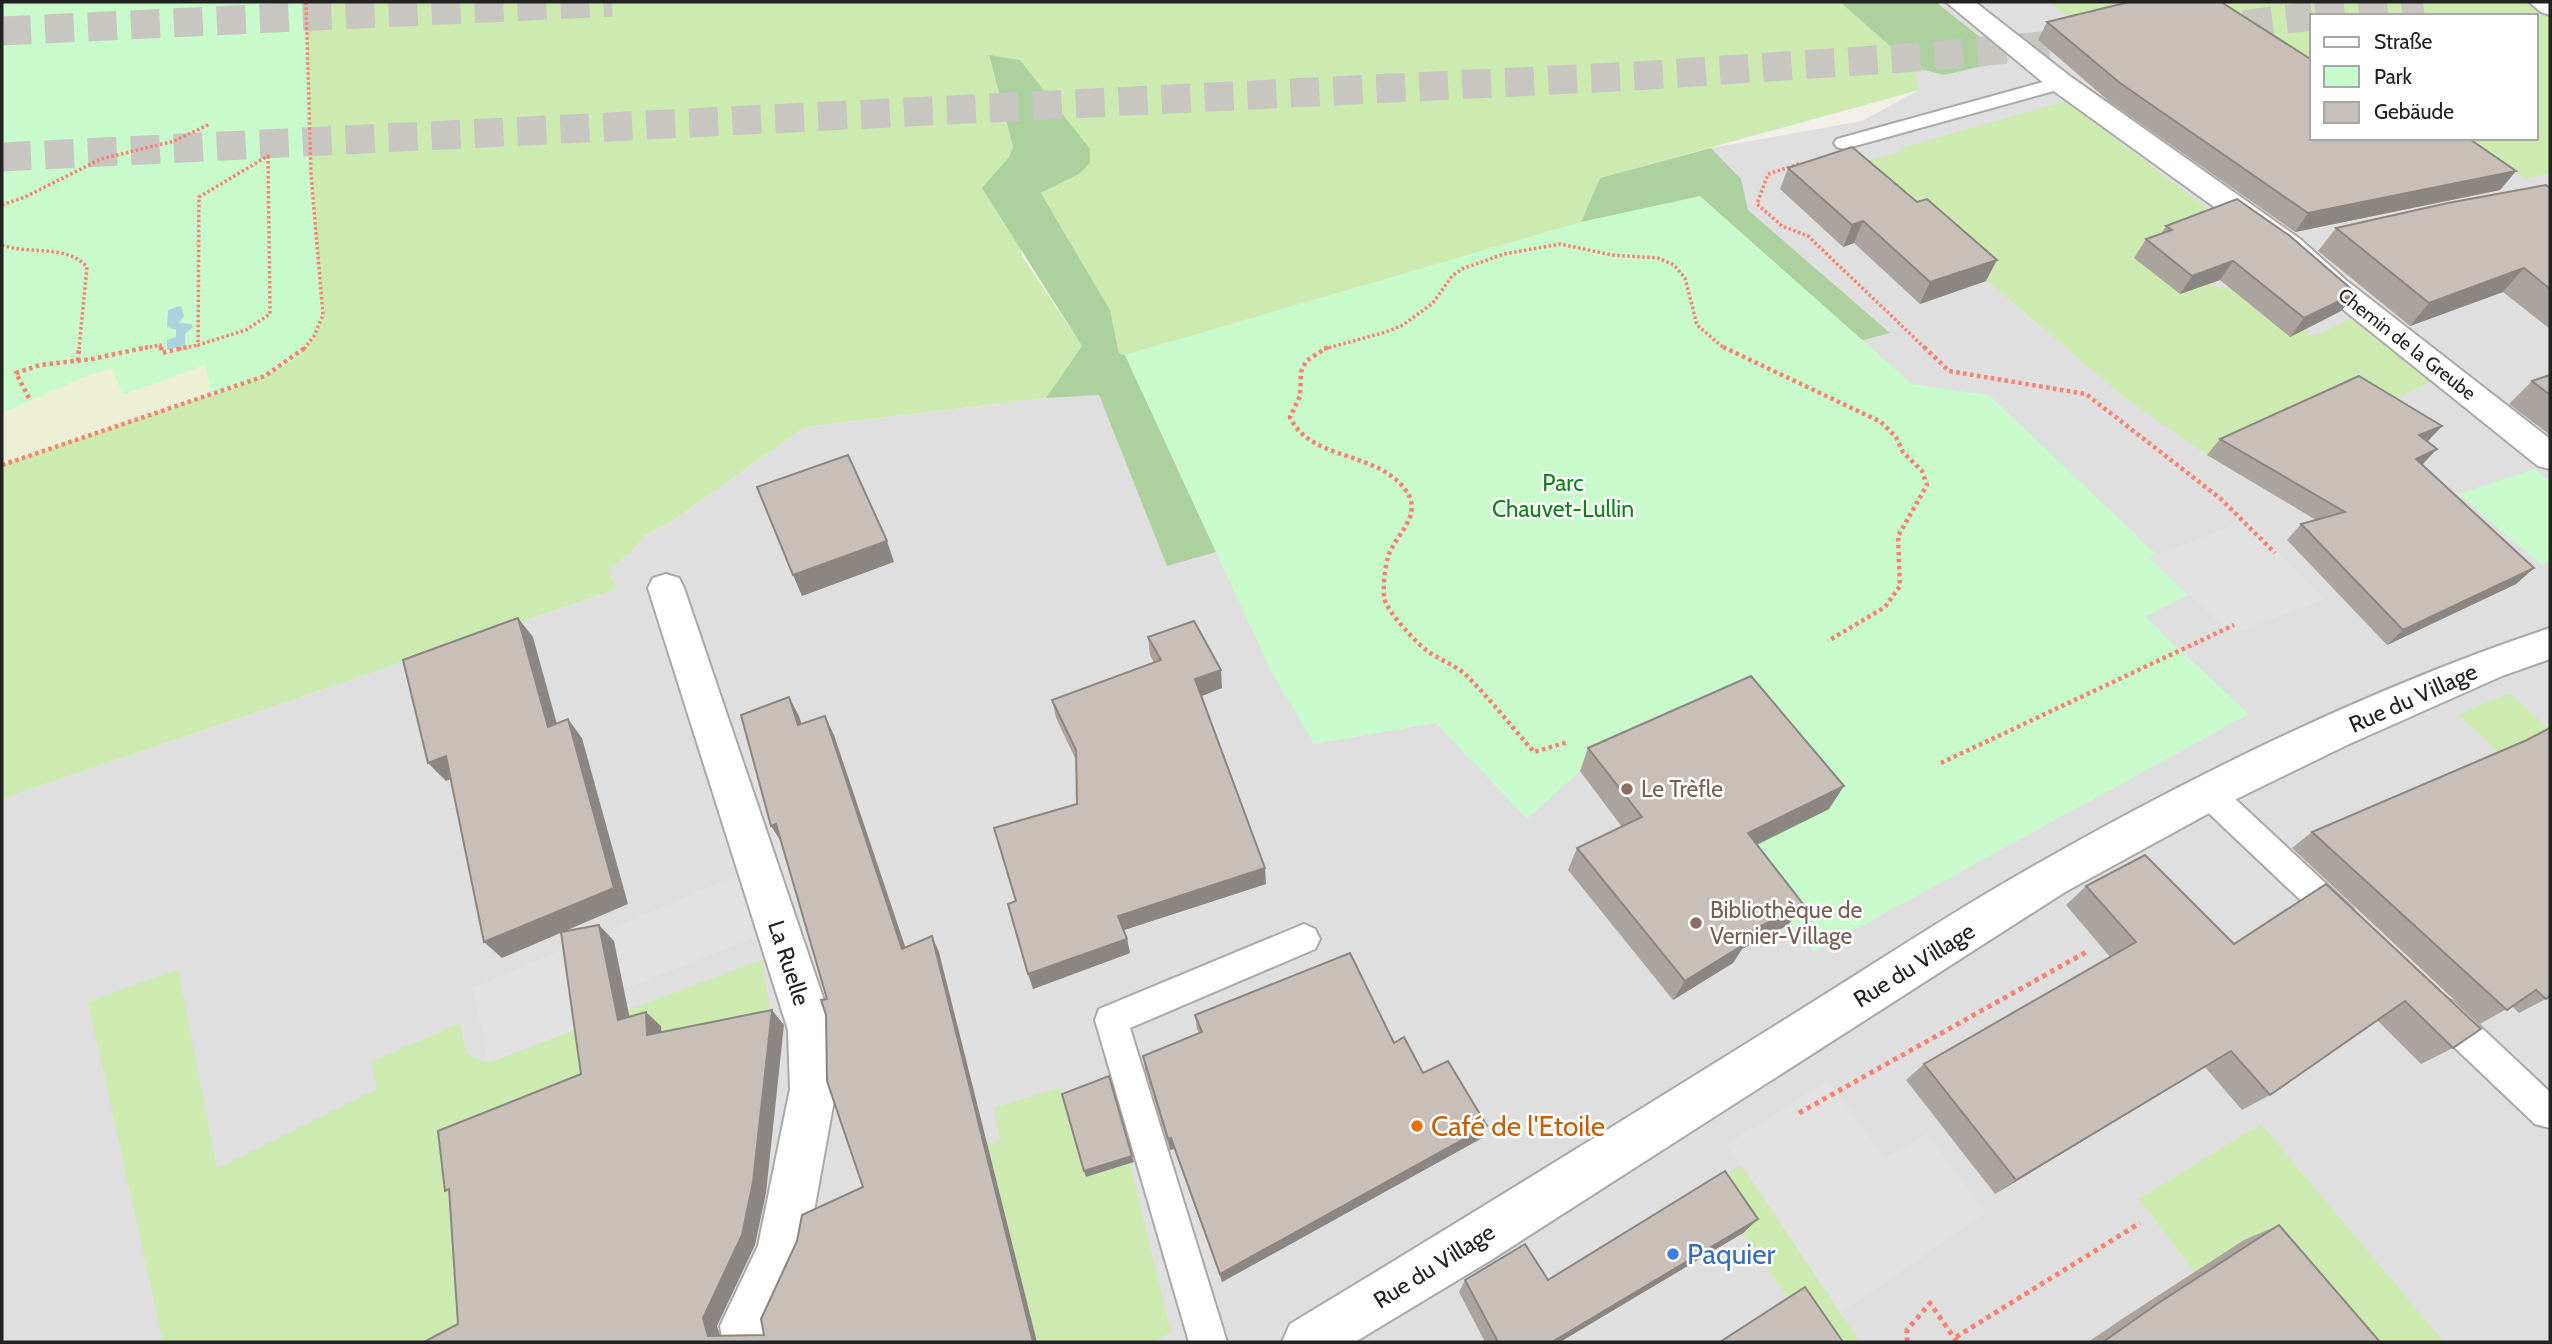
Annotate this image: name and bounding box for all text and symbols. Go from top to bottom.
legend [2310,14,2538,140]
text: Straße [2374,29,2433,54]
text: Park [2374,64,2412,89]
text: Gebäude [2374,99,2454,124]
street label: Chemin de la Greube [2334,283,2481,405]
park label: Parc Chauvet-Lullin [1492,469,1634,523]
street label: Rue du Village [2344,657,2482,739]
place label: Le Trèfle [1641,775,1723,803]
marker: Le Trèfle [1619,781,1635,797]
place label: Bibliothèque de Vernier-Village [1710,896,1863,950]
marker: Bibliothèque de Vernier-Village [1688,915,1704,931]
street label: La Ruelle [762,917,816,1009]
street label: Rue du Village [1848,917,1980,1013]
place label: Café de l'Etoile [1431,1109,1605,1143]
marker: Café de l'Etoile [1409,1118,1425,1134]
street label: Rue du Village [1368,1218,1500,1314]
place label: Paquier [1687,1237,1776,1271]
marker: Paquier [1665,1246,1681,1262]

